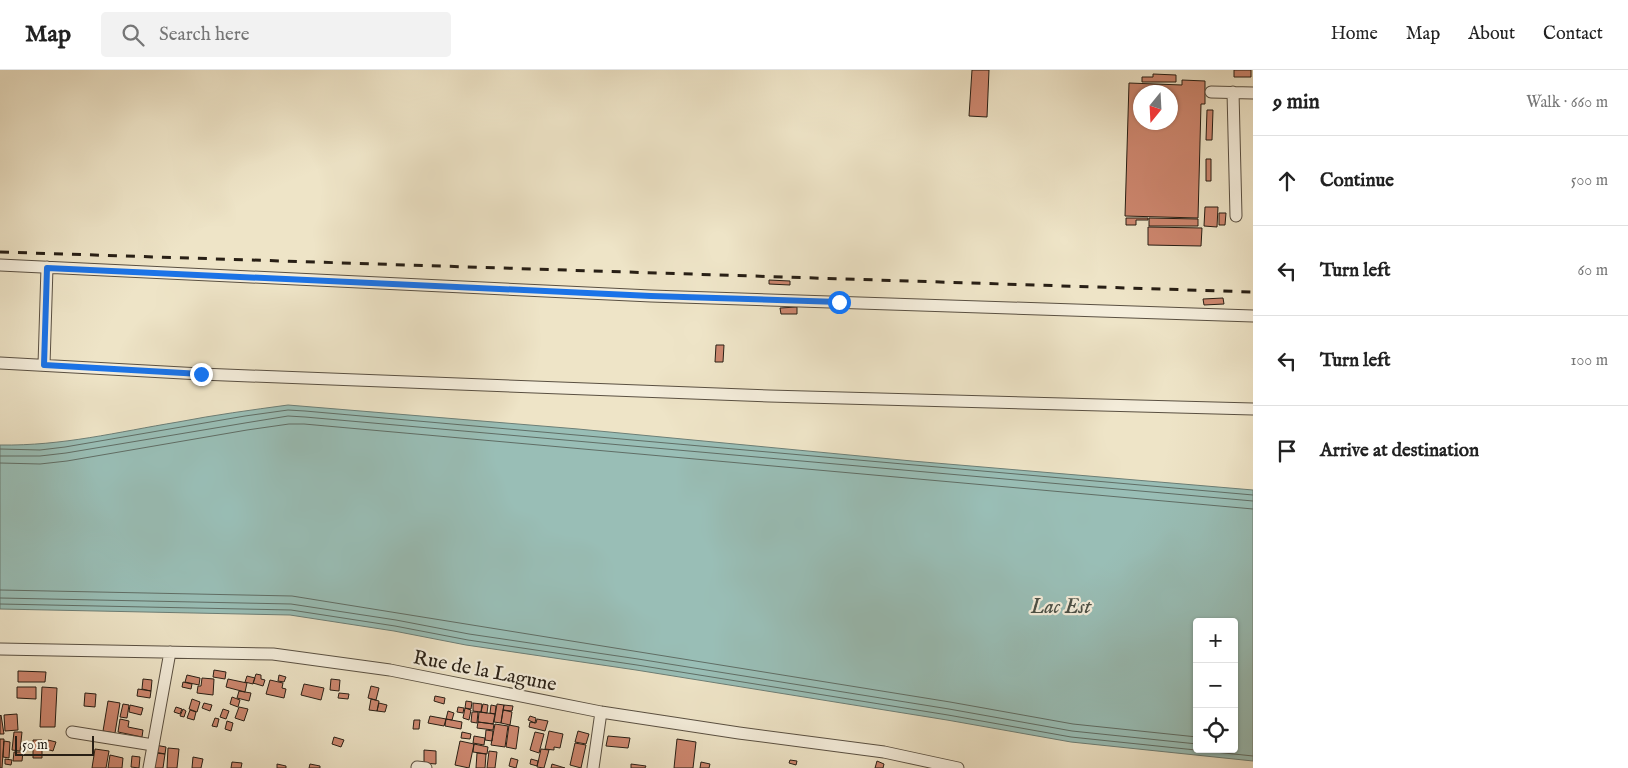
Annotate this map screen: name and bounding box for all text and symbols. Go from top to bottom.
search box [101,12,451,57]
text: Map [25,19,71,50]
icon: search [119,21,147,49]
text: Search here [159,23,250,47]
text: Home [1331,23,1378,46]
text: Map [1406,23,1440,46]
text: About [1468,23,1515,46]
text: Contact [1543,23,1603,46]
north arrow [1133,85,1178,130]
text: 9 min [1273,89,1320,116]
text: Walk · 660 m [1526,93,1608,113]
icon: ahead [1273,167,1301,195]
text: Continue [1320,169,1394,193]
text: 500 m [1571,171,1608,191]
icon: left [1273,257,1301,285]
text: Turn left [1320,259,1391,283]
text: 60 m [1578,261,1608,281]
route start [828,291,851,314]
icon: left [1273,347,1301,375]
text: Turn left [1320,349,1391,373]
text: 100 m [1571,351,1608,371]
route end [190,363,213,386]
icon: arrive [1273,437,1301,465]
text: Arrive at destination [1320,439,1479,463]
water label: Lac Est [1030,594,1093,621]
map controls [1193,618,1238,753]
button: + [1193,618,1238,663]
street label: Rue de la Lagune [411,645,559,698]
button: − [1193,663,1238,708]
button: locate [1193,708,1238,753]
scale bar [15,733,94,756]
text: 50 m [22,736,48,754]

